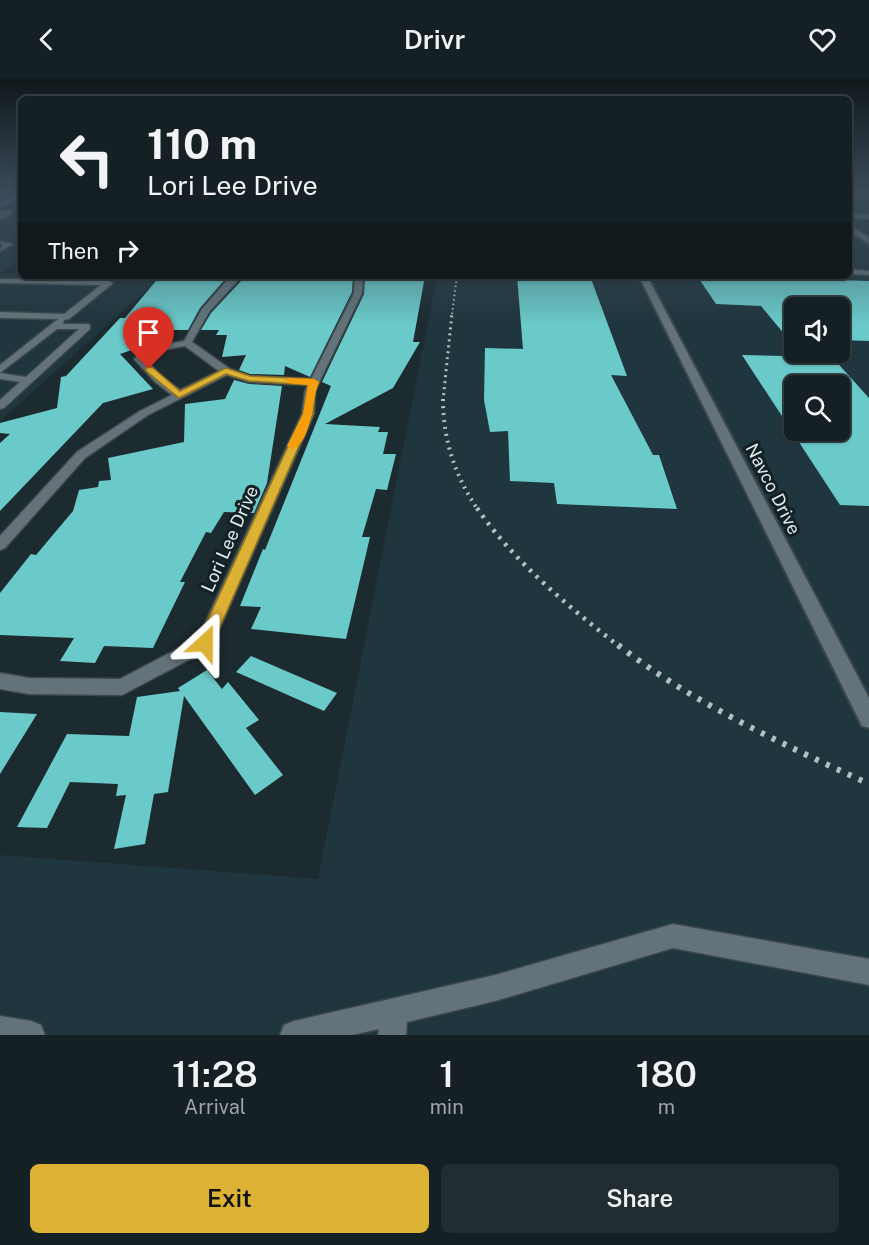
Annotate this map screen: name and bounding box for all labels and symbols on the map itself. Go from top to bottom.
pin [123,307,174,369]
street label: Navco Drive [742,440,805,538]
street label: Lori Lee Drive [197,483,262,595]
position arrow [173,611,237,675]

